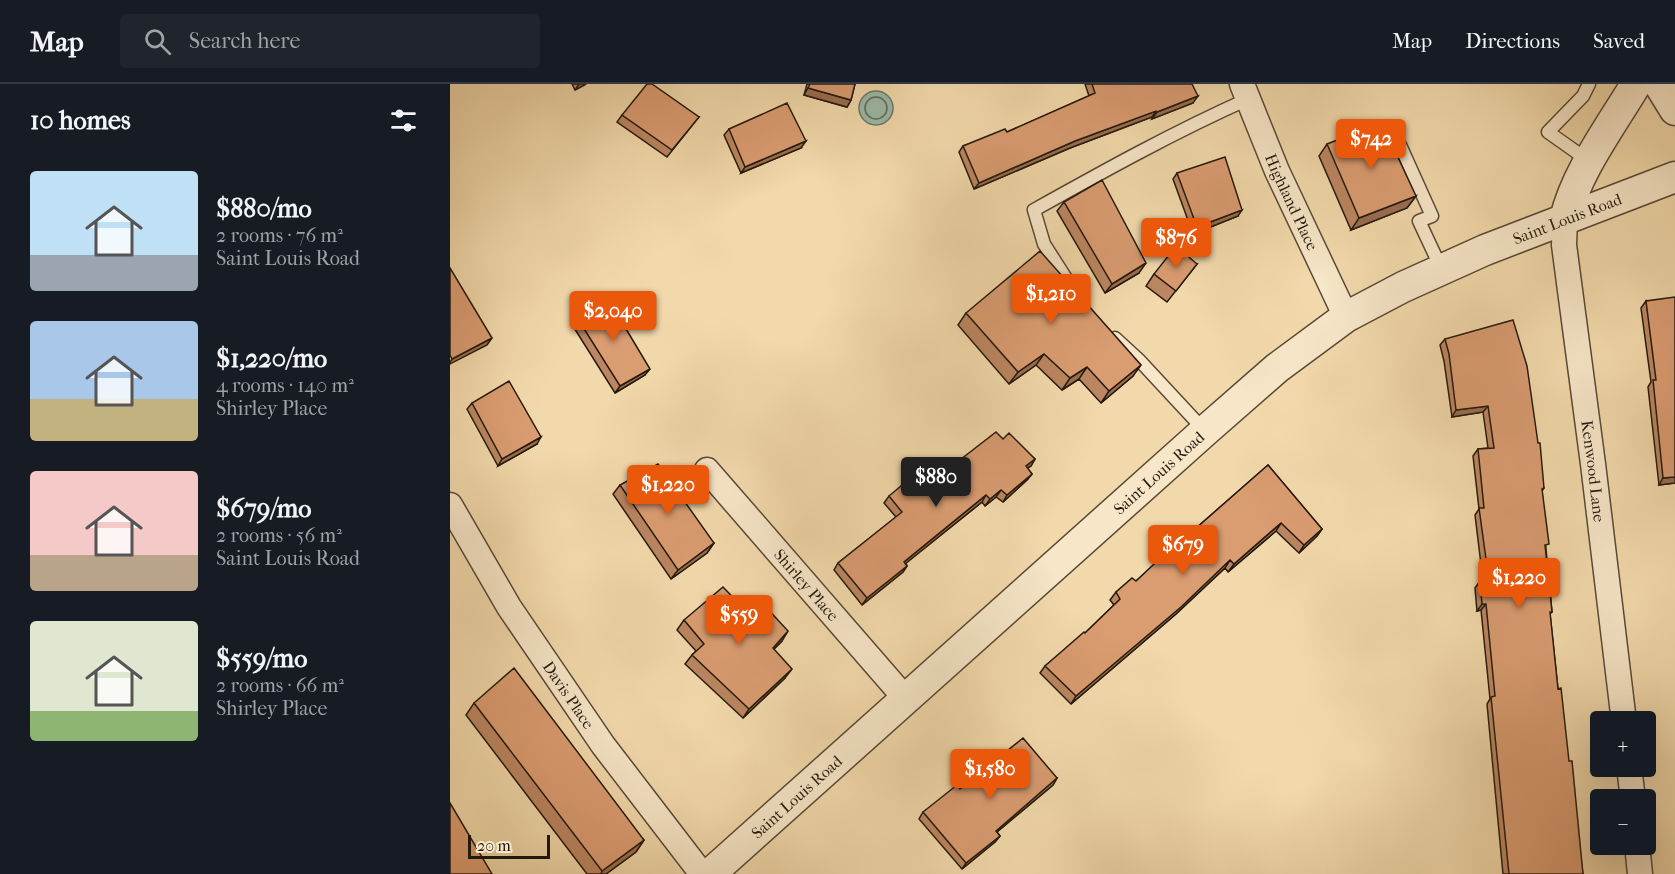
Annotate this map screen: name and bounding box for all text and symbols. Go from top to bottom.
search box [120,14,540,68]
text: Map [30,25,84,58]
icon: search [141,25,174,58]
text: Search here [189,28,300,54]
text: Map [1392,29,1432,53]
text: Directions [1465,29,1560,53]
text: Saved [1593,29,1645,53]
icon: filters [387,104,420,137]
text: 10 homes [30,105,131,136]
pin: $742 [1335,119,1407,170]
text: $742 [1350,127,1392,150]
street label: Highland Place [1261,151,1322,254]
street label: Saint Louis Road [1510,189,1625,248]
text: $880/mo [216,193,312,224]
icon: home [78,195,150,267]
pin: $876 [1140,218,1212,269]
text: 2 rooms · 76 m² [216,224,343,247]
text: $876 [1155,226,1197,249]
text: Saint Louis Road [216,247,360,270]
pin: $1,210 [1002,274,1100,325]
text: $1,210 [1026,282,1076,305]
pin: $2,040 [564,291,662,342]
text: $2,040 [583,299,643,322]
text: $1,220/mo [216,343,327,374]
icon: home [78,345,150,417]
text: 4 rooms · 140 m² [216,374,354,397]
text: Shirley Place [216,397,327,420]
street label: Kenwood Lane [1577,419,1609,523]
street label: Saint Louis Road [1110,427,1208,518]
pin: $880 [900,457,972,508]
pin: $1,220 [619,465,717,516]
text: $880 [915,465,957,488]
text: $1,220 [641,473,695,496]
text: $679/mo [216,493,311,524]
icon: home [78,495,150,567]
text: 2 rooms · 56 m² [216,524,342,547]
pin: $679 [1147,525,1219,576]
text: $679 [1162,533,1204,556]
street label: Shirley Place [770,545,843,625]
text: Saint Louis Road [216,547,360,570]
pin: $1,220 [1470,558,1568,609]
text: $1,220 [1492,566,1546,589]
pin: $559 [703,595,775,646]
text: $559 [720,603,758,626]
text: $559/mo [216,643,307,674]
icon: home [78,645,150,717]
street label: Davis Place [539,657,598,733]
text: 2 rooms · 66 m² [216,674,344,697]
text: Shirley Place [216,697,327,720]
map controls [1590,711,1656,855]
button: + [1590,711,1656,777]
pin: $1,580 [941,749,1039,800]
street label: Saint Louis Road [748,751,846,843]
text: $1,580 [964,757,1016,780]
button: − [1590,789,1656,855]
scale bar [468,832,550,860]
text: 20 m [477,836,511,855]

